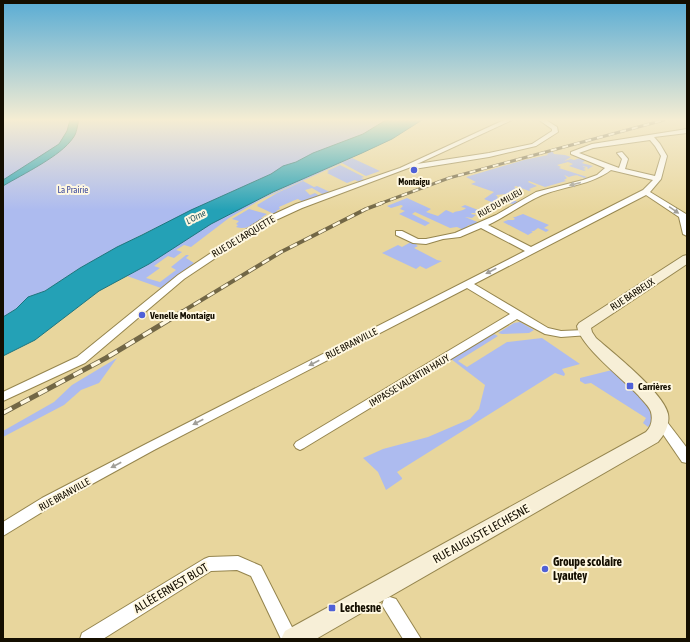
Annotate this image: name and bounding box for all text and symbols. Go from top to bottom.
marker: Montaigu [409,165,419,175]
place label: Montaigu [398,177,430,187]
one-way arrow [569,181,581,187]
park label: La Prairie [58,185,88,195]
street label: RUE DU MILIEU [476,187,524,219]
one-way arrow [669,206,680,213]
water label: L'Orne [184,208,208,226]
street label: RUE DE L'ARQUETTE [210,213,277,260]
one-way arrow [486,268,497,275]
street label: RUE BARBEUX [608,276,657,313]
marker: Venelle Montaigu [137,310,147,320]
place label: Venelle Montaigu [149,310,215,321]
street label: RUE BRANVILLE [324,325,380,361]
street label: IMPASSE VALENTIN HAUY [367,352,452,409]
one-way arrow [308,360,319,366]
marker: Carrières [625,381,635,391]
place label: Carrières [638,381,671,392]
one-way arrow [192,419,204,425]
one-way arrow [110,462,121,469]
street label: RUE BRANVILLE [37,476,92,513]
street label: RUE AUGUSTE LECHESNE [430,502,532,566]
place label: Groupe scolaire Lyautey [553,555,622,583]
street label: ALLÉE ERNEST BLOT [131,560,211,616]
marker: Groupe scolaire Lyautey [540,564,550,574]
place label: Lechesne [340,601,382,615]
marker: Lechesne [327,603,337,613]

